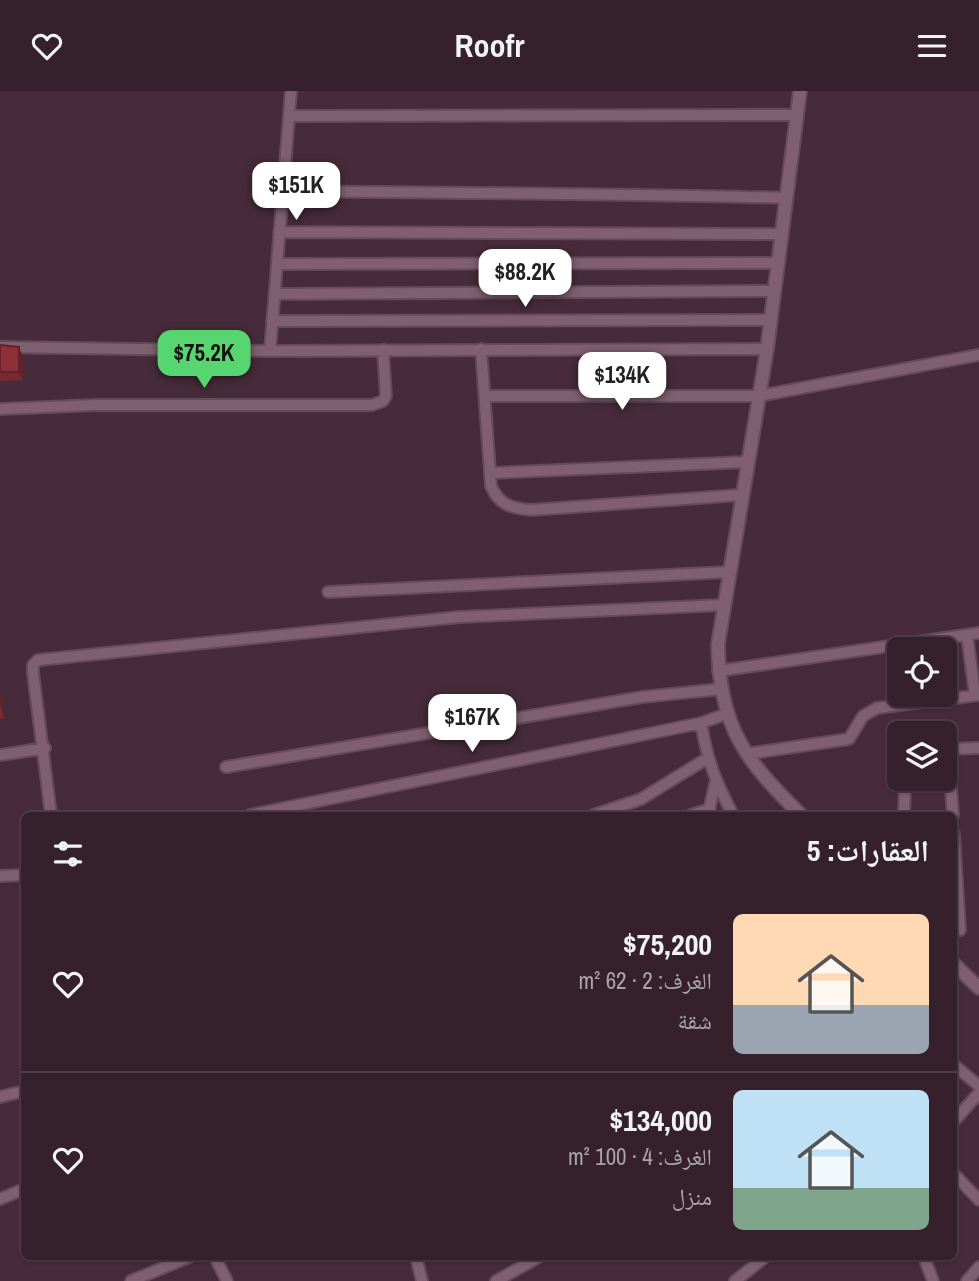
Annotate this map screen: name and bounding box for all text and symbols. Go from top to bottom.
text: Roofr [455,24,524,67]
icon: heart [28,27,66,65]
icon: menu [913,27,951,65]
pin: $151K [247,163,345,222]
text: $151K [268,169,324,200]
pin: $88.2K [468,249,582,309]
text: $88.2K [495,256,555,287]
pin: $75.2K [147,331,261,390]
text: $75.2K [174,337,234,368]
pin: $134K [573,353,671,412]
text: $134K [594,359,650,390]
map controls [887,637,957,791]
button: locate [887,637,957,707]
pin: $167K [423,695,521,754]
text: $167K [444,701,500,732]
button: layers [887,721,957,791]
text: العقارات: 5 [807,830,929,870]
icon: filters [49,835,87,873]
text: $75,200 [623,924,712,964]
icon: home [789,942,873,1026]
icon: heart [49,965,87,1003]
text: الغرف: 2 · 62 m² [578,965,712,996]
text: شقة [678,1005,712,1036]
text: $134,000 [609,1100,712,1140]
icon: home [789,1118,873,1202]
icon: heart [49,1141,87,1179]
text: الغرف: 4 · 100 m² [568,1141,712,1172]
text: منزل [672,1181,712,1212]

